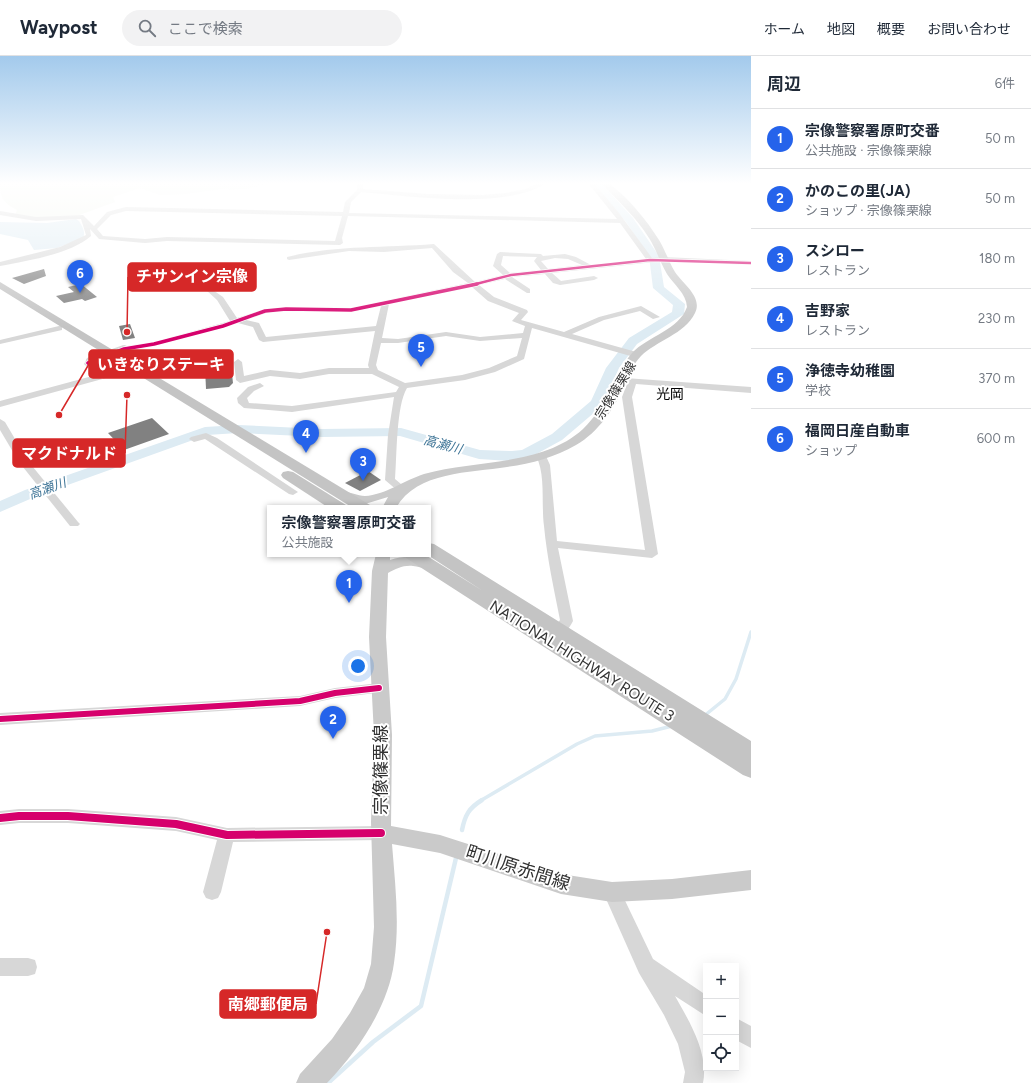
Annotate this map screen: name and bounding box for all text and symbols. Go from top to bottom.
search box [122,10,402,46]
text: Waypost [20,16,98,39]
icon: search [136,17,158,39]
text: ここで検索 [168,20,243,38]
text: ホーム [763,21,805,38]
text: 地図 [827,21,855,38]
text: 概要 [877,21,905,38]
text: お問い合わせ [927,21,1011,38]
text: 周辺 [767,74,801,94]
text: 6件 [995,76,1015,91]
text: 宗像警察署原町交番 [805,122,940,140]
text: 1 [777,131,783,146]
text: 50 m [985,131,1015,146]
text: 公共施設 · 宗像篠栗線 [805,143,932,158]
text: かのこの里(JA) [805,182,910,200]
text: 2 [776,191,784,206]
text: 50 m [985,191,1015,206]
text: ショップ · 宗像篠栗線 [805,203,932,218]
text: スシロー [805,242,865,260]
text: 3 [776,251,784,266]
text: 180 m [979,251,1015,266]
pin: 6 [67,260,93,293]
callout: チサンイン宗像 [128,263,256,291]
text: レストラン [805,263,870,278]
text: チサンイン宗像 [136,267,248,286]
text: 吉野家 [805,302,850,320]
text: 4 [776,311,784,326]
text: 230 m [978,311,1015,326]
text: レストラン [805,323,870,338]
pin: 5 [408,334,434,367]
callout: いきなりステーキ [89,350,233,378]
text: いきなりステーキ [97,355,225,374]
street label: 宗像篠栗線 [592,359,639,422]
text: 浄徳寺幼稚園 [805,362,895,380]
text: 5 [776,371,784,386]
text: 370 m [978,371,1015,386]
text: 学校 [805,383,831,398]
district label: 光岡 [656,386,684,403]
pin: 4 [293,420,319,453]
text: 福岡日産自動車 [805,422,910,440]
text: 6 [776,431,784,446]
text: 600 m [977,431,1015,446]
water label: 高瀬川 [422,432,466,457]
callout: マクドナルド [13,439,125,467]
text: ショップ [805,443,857,458]
text: マクドナルド [21,444,117,463]
pin: 3 [350,448,376,481]
water label: 高瀬川 [26,474,70,502]
popup [267,505,431,557]
text: 宗像警察署原町交番 [281,514,417,532]
text: 公共施設 [281,535,334,550]
pin: 1 [336,570,362,603]
street label: NATIONAL HIGHWAY ROUTE 3 [486,597,678,725]
your location [348,656,368,676]
pin: 2 [320,706,346,739]
street label: 宗像篠栗線 [370,725,392,815]
street label: 町川原赤間線 [463,841,573,895]
map controls [703,963,739,1071]
button: + [703,963,739,999]
callout: 南郷郵便局 [220,990,316,1018]
text: 南郷郵便局 [228,995,308,1014]
button: − [703,999,739,1035]
button: locate [703,1035,739,1071]

